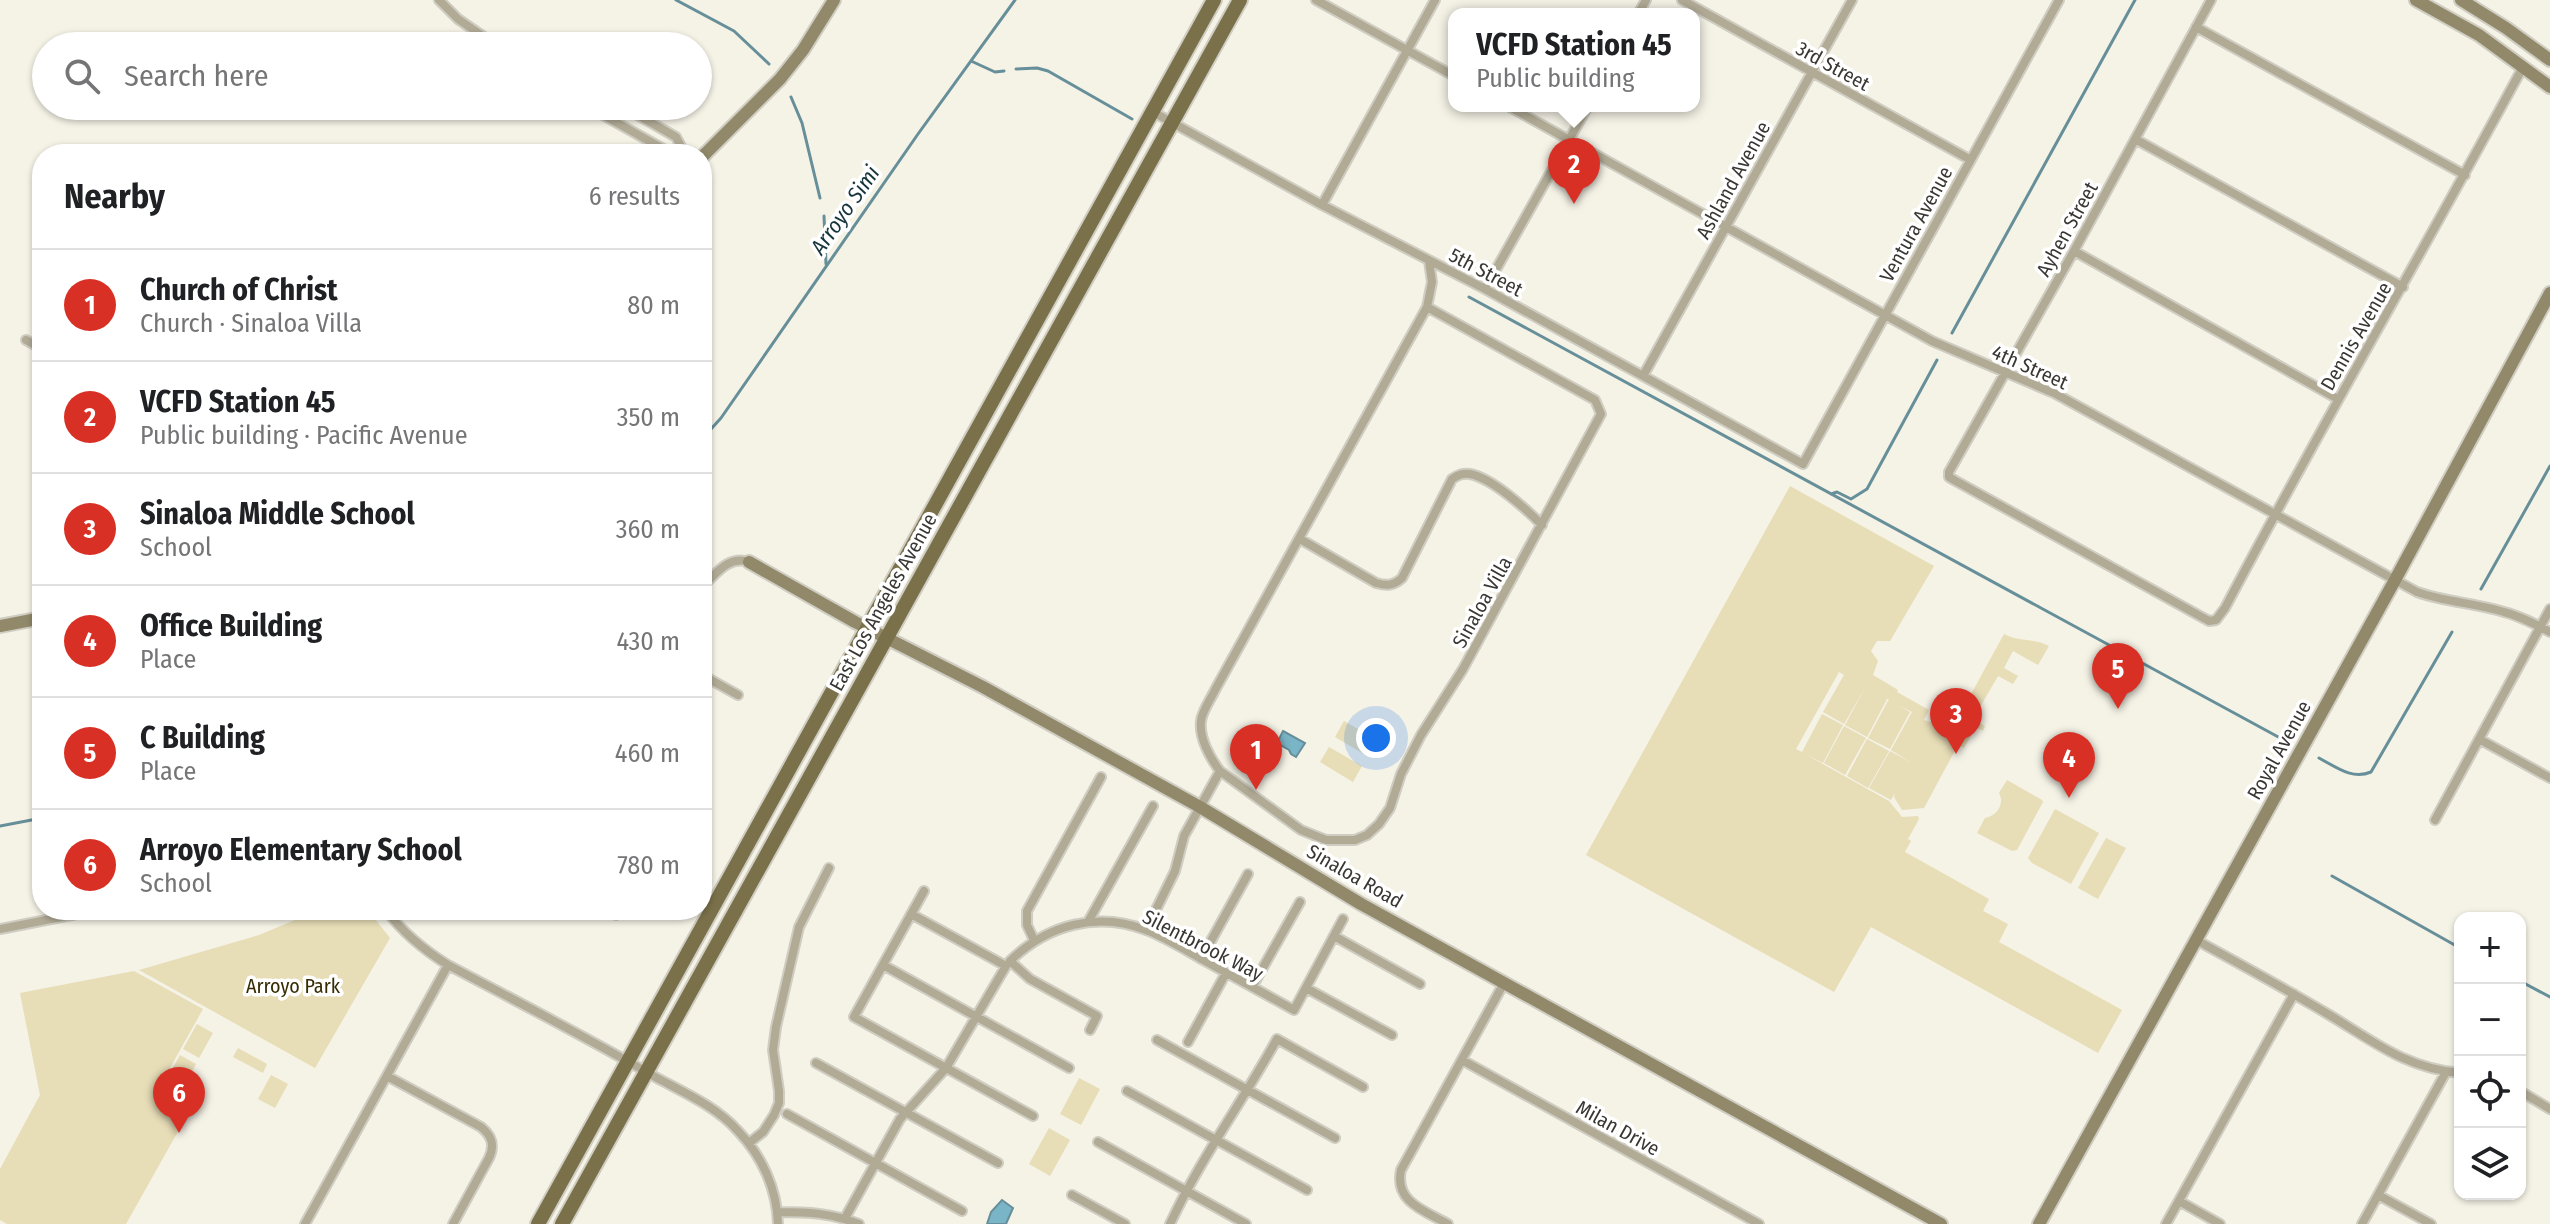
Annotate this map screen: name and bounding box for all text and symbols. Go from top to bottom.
popup [1448,8,1700,112]
text: VCFD Station 45 [1476,27,1672,63]
search box [32,32,712,120]
street label: 3rd Street [1792,36,1874,96]
icon: search [60,54,104,98]
text: Search here [124,58,269,94]
text: Public building [1476,63,1634,94]
street label: Ashland Avenue [1691,117,1775,243]
pin: 2 [1548,138,1600,204]
water label: Arroyo Simi [804,160,886,261]
street label: Ventura Avenue [1874,162,1958,286]
text: Nearby [64,176,165,217]
street label: Ayhen Street [2031,177,2103,280]
text: 6 results [589,181,680,212]
street label: 5th Street [1445,243,1527,302]
text: Church of Christ [140,272,338,308]
street label: Dennis Avenue [2315,278,2397,394]
text: 1 [85,290,96,321]
text: 80 m [627,290,680,321]
text: Church · Sinaloa Villa [140,308,362,339]
street label: 4th Street [1988,340,2072,395]
text: VCFD Station 45 [140,384,336,420]
text: 2 [84,402,96,433]
text: 350 m [617,402,680,433]
text: Public building · Pacific Avenue [140,420,468,451]
text: Sinaloa Middle School [140,496,415,532]
street label: East Los Angeles Avenue [824,509,942,695]
text: 3 [84,514,96,545]
text: 360 m [616,514,680,545]
text: School [140,532,212,563]
street label: Sinaloa Villa [1447,552,1517,652]
text: Office Building [140,608,322,644]
text: 4 [83,626,97,657]
text: 430 m [616,626,680,657]
pin: 5 [2092,643,2144,709]
text: Place [140,644,196,675]
pin: 3 [1930,688,1982,754]
street label: Royal Avenue [2242,696,2316,804]
your location [1356,718,1396,758]
text: C Building [140,720,265,756]
pin: 1 [1230,724,1282,790]
pin: 4 [2043,732,2095,798]
text: 5 [84,738,96,769]
text: 460 m [615,738,680,769]
text: Place [140,756,196,787]
text: Arroyo Elementary School [140,832,462,868]
street label: Sinaloa Road [1303,839,1407,913]
text: 6 [83,850,97,881]
text: 780 m [617,850,680,881]
text: School [140,868,212,899]
street label: Silentbrook Way [1139,904,1267,986]
map controls [2454,912,2526,1200]
button: + [2454,912,2526,984]
park label: Arroyo Park [246,974,341,998]
button: − [2454,984,2526,1056]
button: locate [2454,1056,2526,1128]
pin: 6 [153,1067,205,1133]
street label: Milan Drive [1572,1095,1664,1161]
button: layers [2454,1128,2526,1200]

